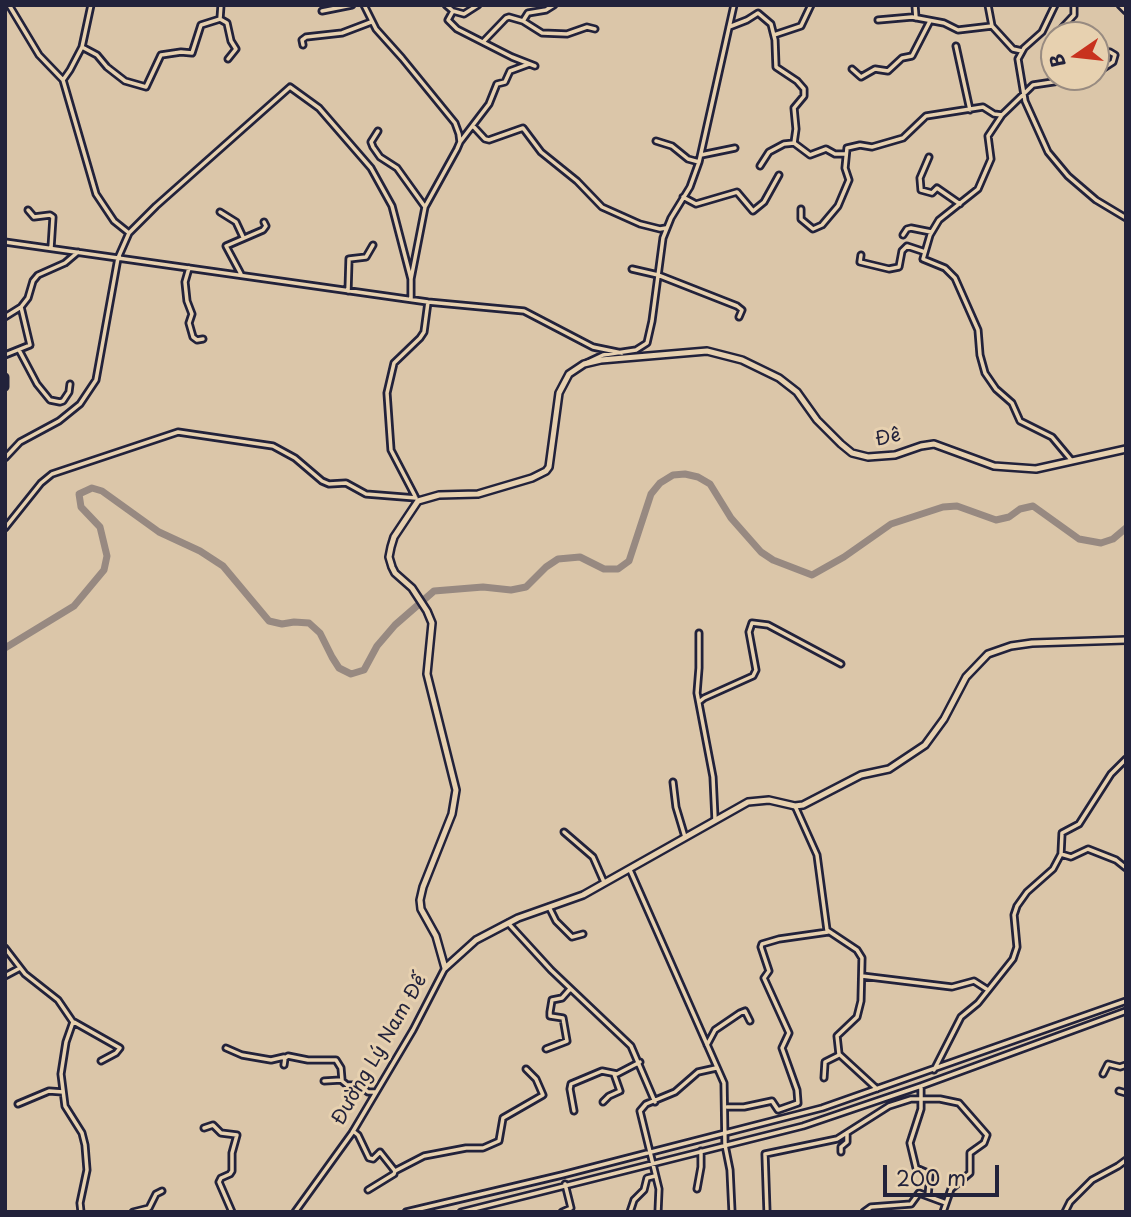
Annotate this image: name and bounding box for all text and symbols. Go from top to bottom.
north arrow [1040,21,1110,91]
text: B [1041,51,1072,70]
street label: Đê [873,424,903,452]
street label: Đường Lý Nam Đế [328,971,432,1129]
scale bar [886,1150,1002,1194]
text: 200 m [896,1161,966,1193]

